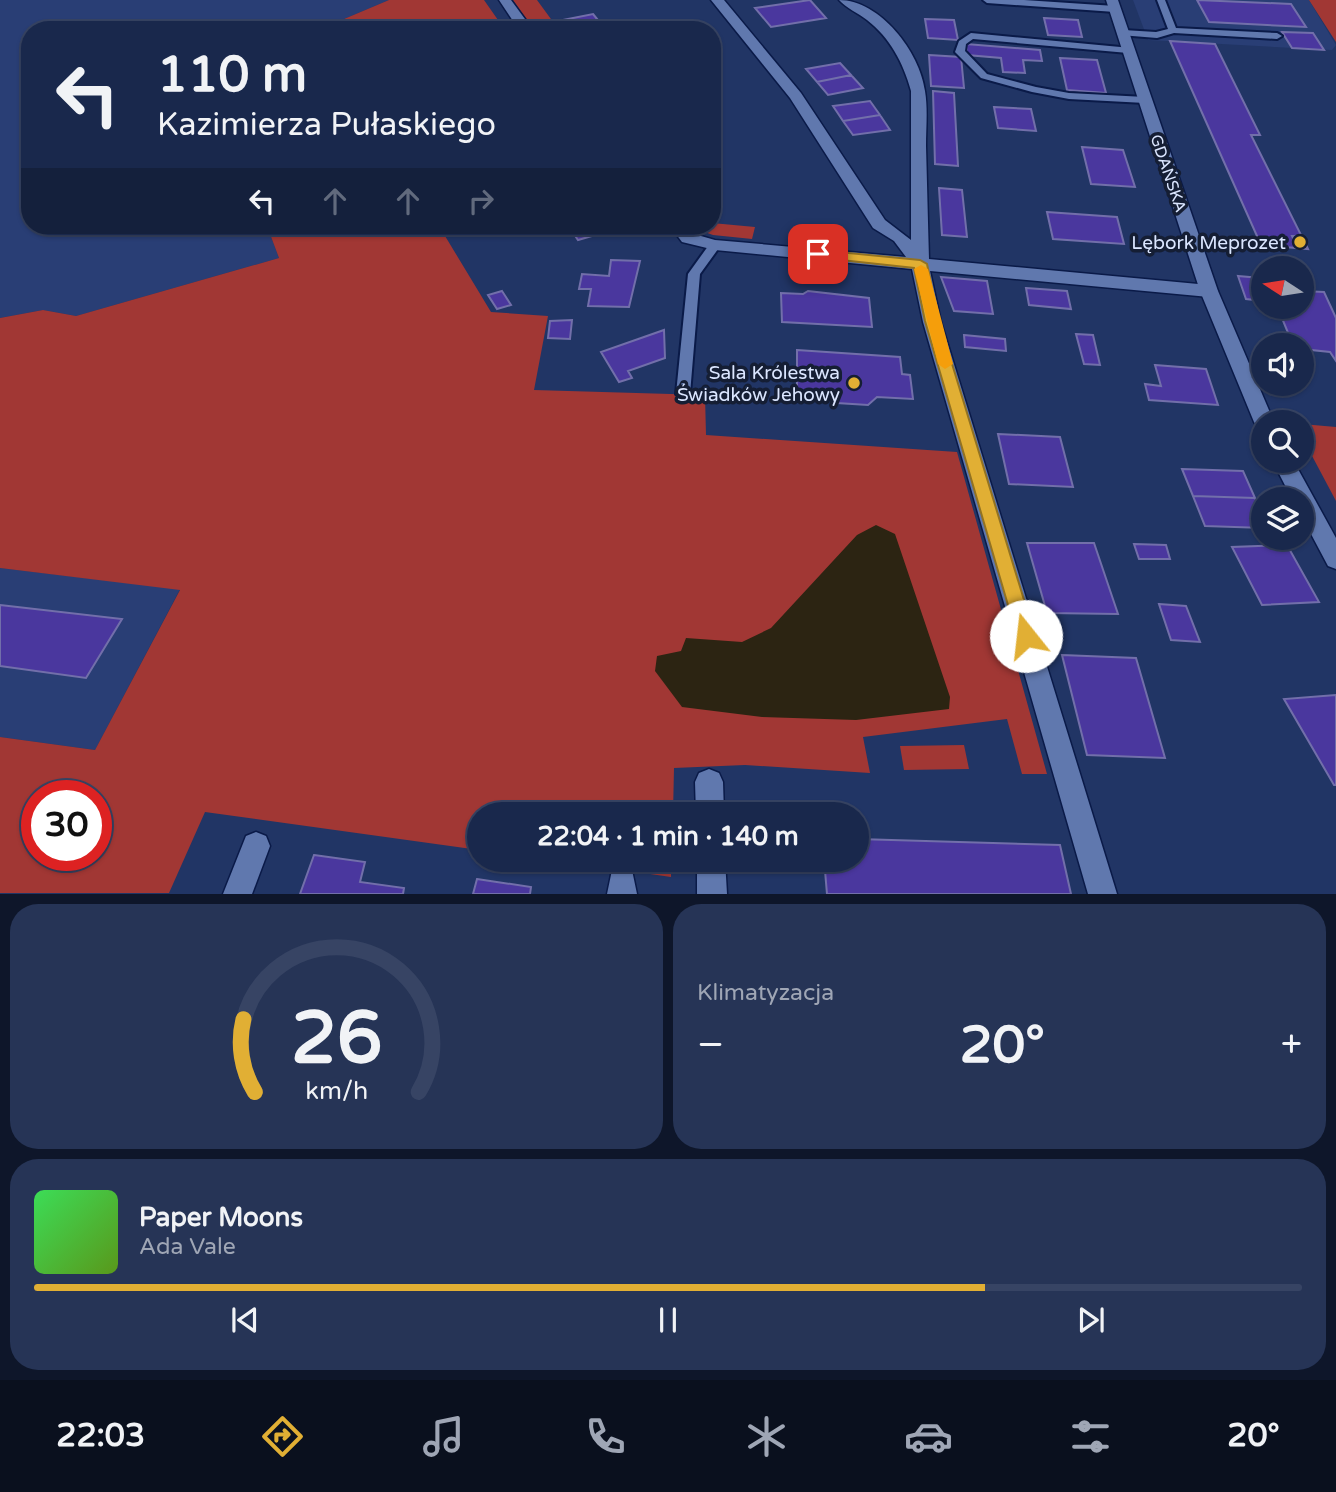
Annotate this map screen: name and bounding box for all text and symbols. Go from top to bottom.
text: 110 m [157,46,307,105]
icon: left [42,49,133,140]
text: Kazimierza Pułaskiego [157,106,496,144]
street label: GDAŃSKA [1145,132,1191,215]
icon: left [243,182,281,220]
icon: ahead [316,182,354,220]
icon: ahead [389,182,427,220]
icon: right [462,182,500,220]
pin [788,224,848,284]
place label: Lębork Meprozet [1131,232,1286,254]
marker: Lębork Meprozet [1292,234,1308,250]
icon: arrive [799,235,837,273]
north arrow [1251,256,1314,318]
map controls [1251,256,1314,550]
button: sound [1251,333,1314,396]
place label: Sala Królestwa Świadków Jehowy [677,362,840,406]
marker: Sala Królestwa Świadków Jehowy [846,375,862,391]
button: search [1251,410,1314,473]
button: layers [1251,487,1314,550]
position arrow [989,599,1063,673]
speed limit sign: 30 [21,780,112,871]
text: 22:04 · 1 min · 140 m [537,821,799,852]
text: Klimatyzacja [697,979,834,1007]
text: 26 [291,996,382,1084]
text: 20° [960,1014,1045,1077]
text: − [697,1022,724,1068]
text: + [1281,1022,1302,1068]
text: km/h [305,1076,368,1106]
text: Paper Moons [139,1202,303,1233]
text: Ada Vale [139,1233,236,1261]
icon: previous [226,1301,264,1339]
icon: pause [649,1301,687,1339]
icon: next [1072,1301,1110,1339]
icon: directions [258,1412,307,1461]
icon: music [419,1412,468,1461]
icon: phone [581,1412,630,1461]
icon: climate [742,1412,791,1461]
icon: car [904,1412,953,1461]
icon: filters [1066,1412,1115,1461]
text: 22:03 [56,1417,145,1455]
text: 20° [1227,1417,1280,1455]

